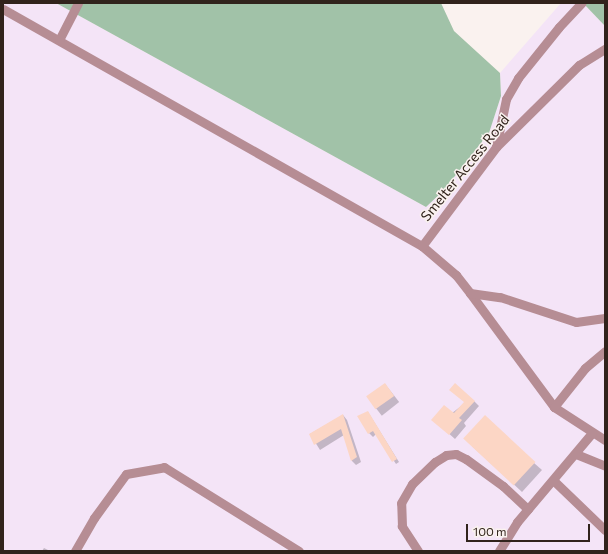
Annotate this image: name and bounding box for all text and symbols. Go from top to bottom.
street label: Smelter Access Road [417,112,513,224]
scale bar [468,516,592,542]
text: 100 m [473,524,507,538]

